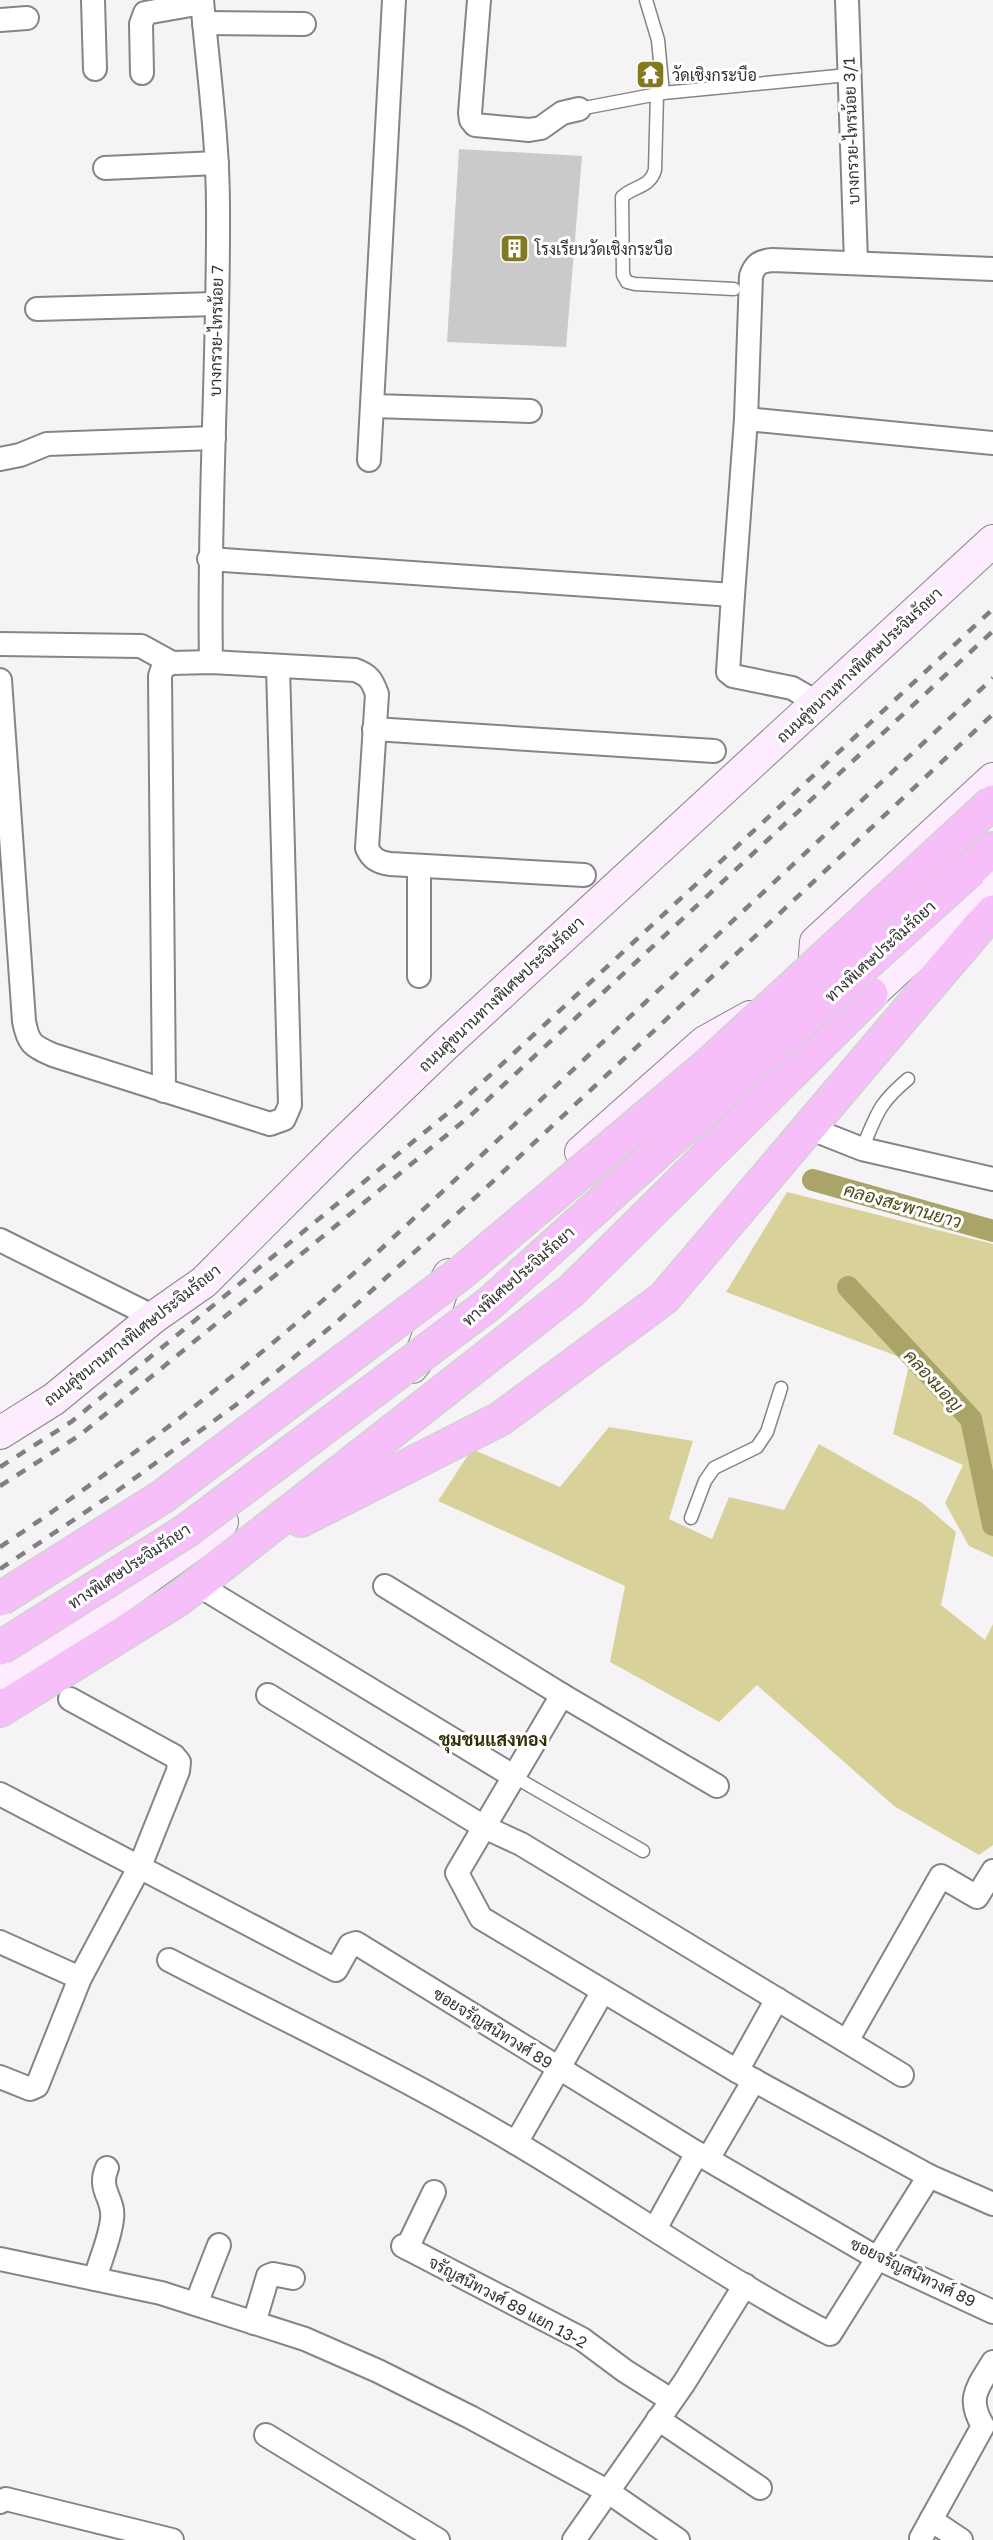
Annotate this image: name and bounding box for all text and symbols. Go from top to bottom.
street label: บางกรวย-ไทรน้อย 3/1 [837,57,864,205]
temple icon: วัดเชิงกระบือ [635,59,667,91]
place label: วัดเชิงกระบือ [672,65,757,85]
building icon: โรงเรียนวัดเชิงกระบือ [498,233,530,265]
place label: โรงเรียนวัดเชิงกระบือ [534,238,673,259]
street label: บางกรวย-ไทรน้อย 7 [204,265,227,397]
street label: ถนนคู่ขนานทางพิเศษประจิมรัถยา [772,583,947,748]
street label: ทางพิเศษประจิมรัถยา [821,896,939,1006]
street label: ถนนคู่ขนานทางพิเศษประจิมรัถยา [414,912,589,1077]
water label: คลองสะพานยาว [842,1178,964,1232]
street label: ทางพิเศษประจิมรัถยา [458,1222,578,1330]
street label: ถนนคู่ขนานทางพิเศษประจิมรัถยา [40,1260,226,1412]
water label: คลองมอญ [899,1344,968,1416]
street label: ทางพิเศษประจิมรัถยา [64,1519,194,1613]
district label: ชุมชนแสงทอง [439,1728,547,1754]
street label: ซอยจรัญสนิทวงศ์ 89 [430,1982,557,2073]
street label: ซอยจรัญสนิทวงศ์ 89 [847,2231,980,2311]
street label: จรัญสนิทวงศ์ 89 แยก 13-2 [425,2250,592,2352]

